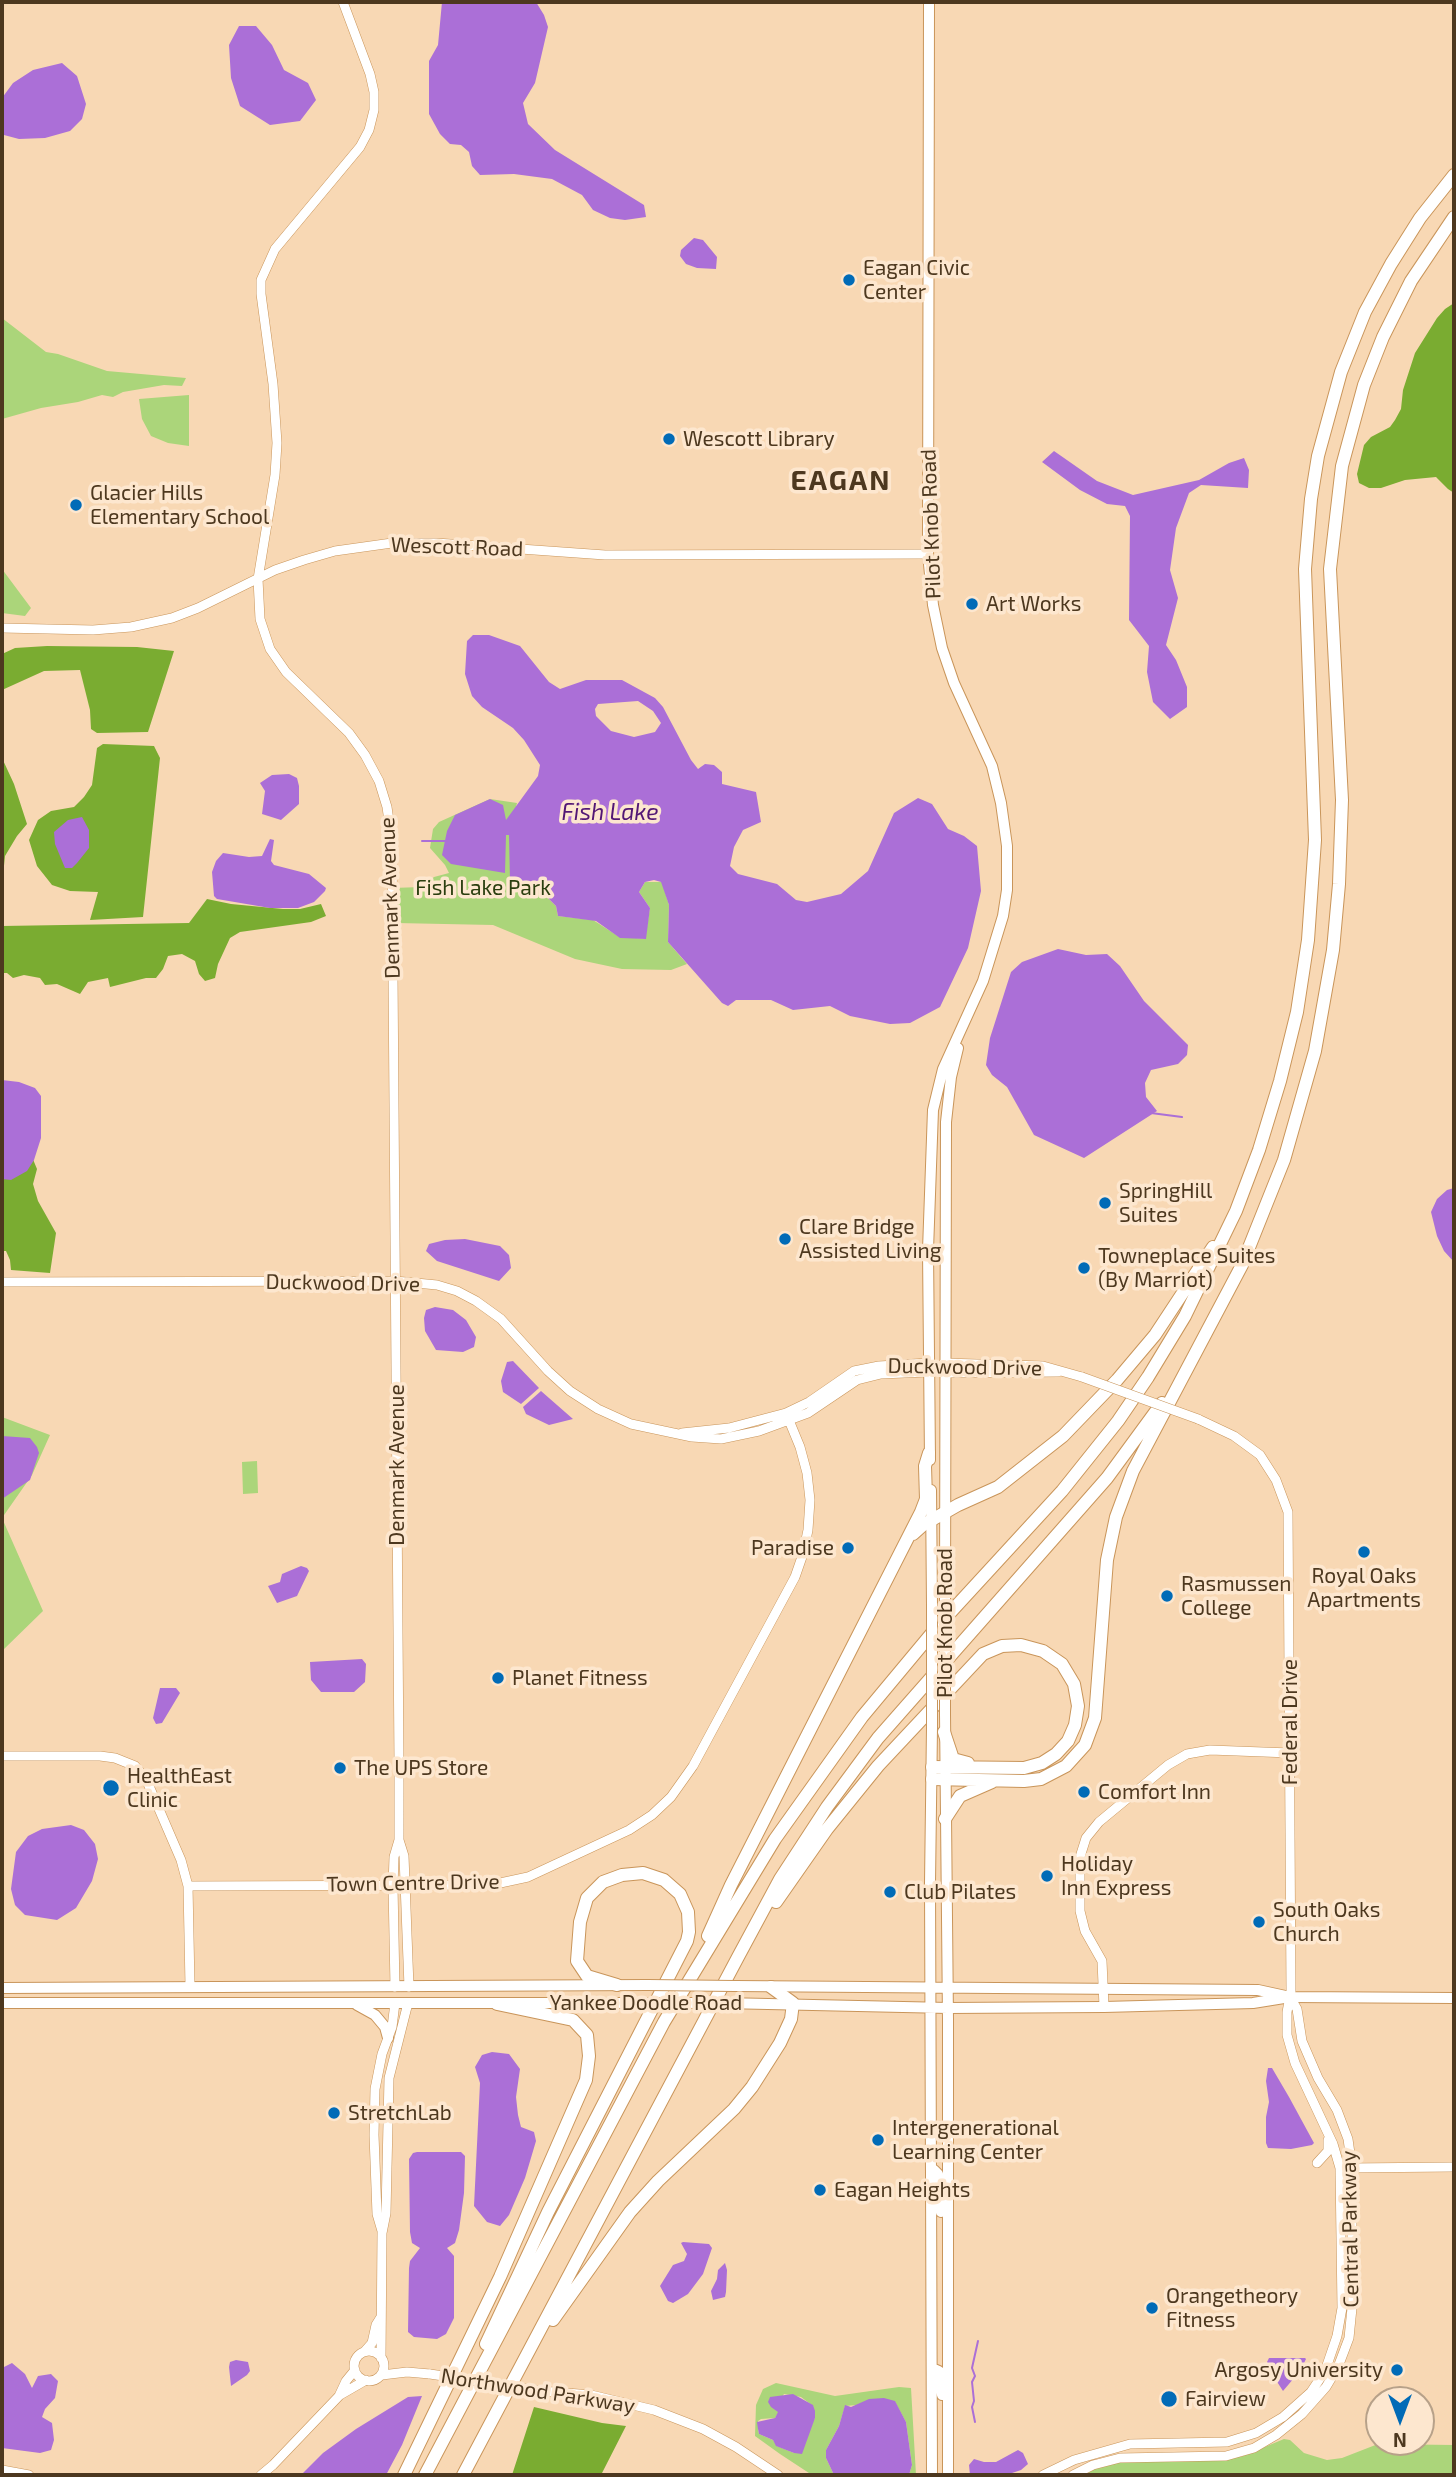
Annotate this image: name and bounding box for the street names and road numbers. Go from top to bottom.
street label: Pilot Knob Road [916,449,946,599]
street label: Wescott Road [390,532,524,562]
street label: Denmark Avenue [375,817,405,979]
street label: Duckwood Drive [266,1269,420,1297]
street label: Duckwood Drive [888,1353,1042,1381]
street label: Denmark Avenue [384,1384,410,1546]
street label: Pilot Knob Road [932,1548,958,1698]
street label: Federal Drive [1277,1659,1303,1785]
street label: Town Centre Drive [326,1869,500,1897]
street label: Yankee Doodle Road [550,1990,742,2016]
street label: Central Parkway [1336,2150,1364,2308]
street label: Northwood Parkway [439,2363,637,2419]

